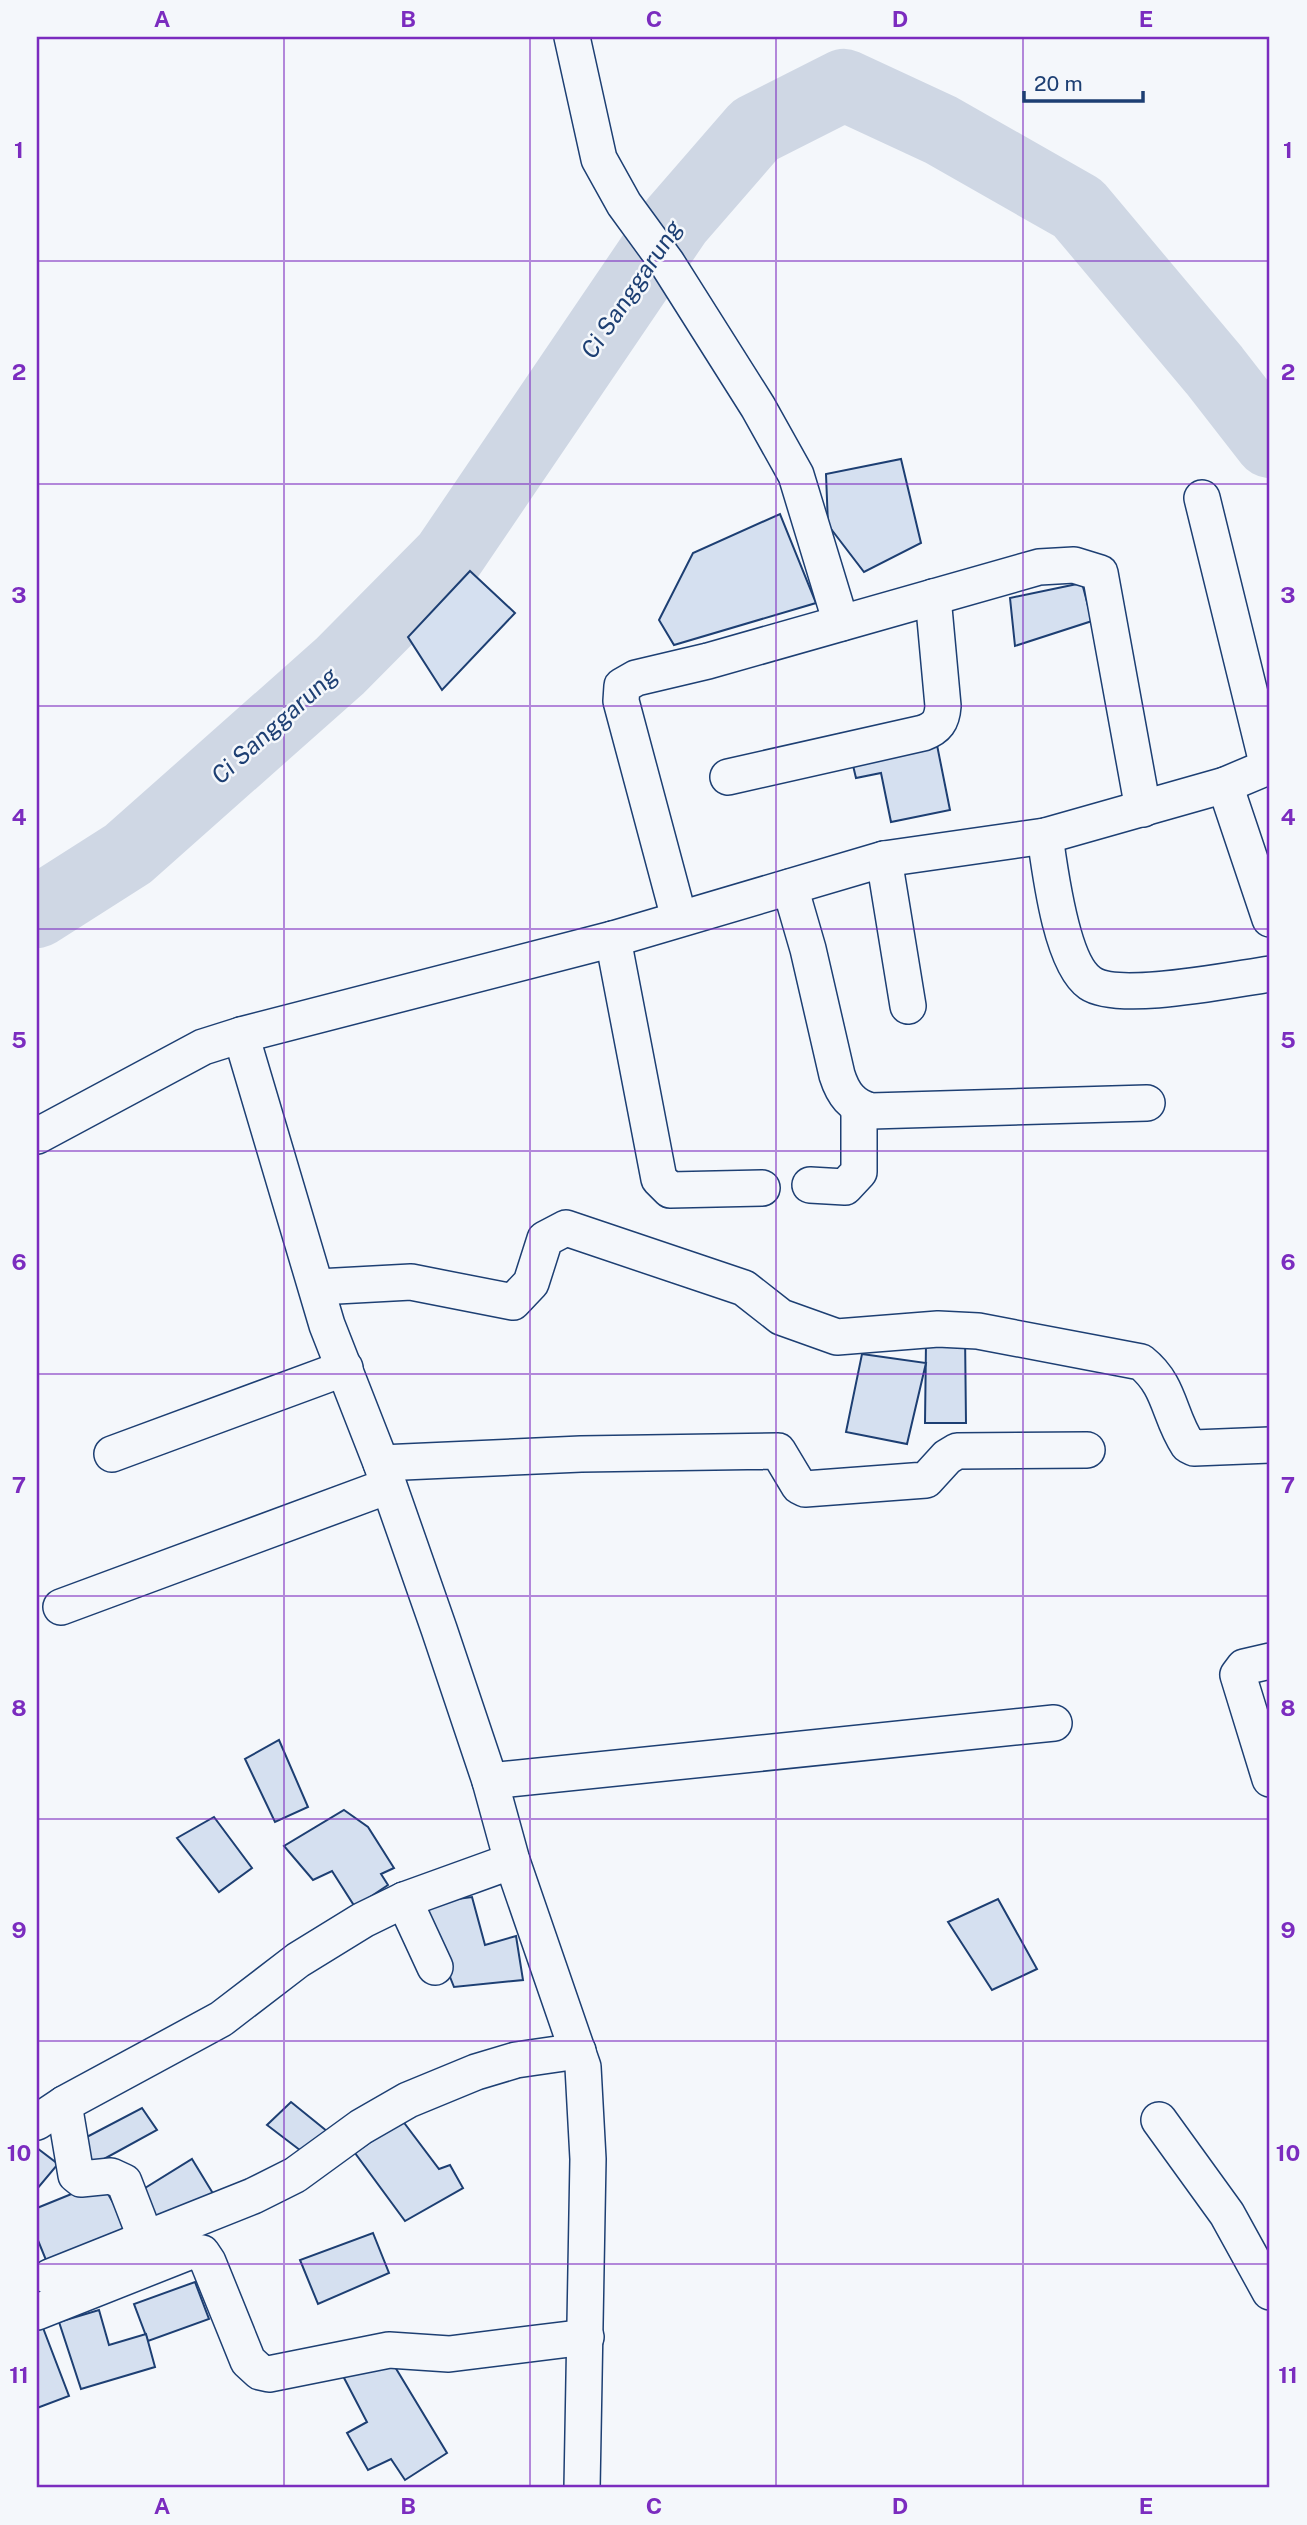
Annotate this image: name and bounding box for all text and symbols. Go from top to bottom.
text: A [154,5,171,32]
text: B [400,5,416,32]
text: C [646,5,662,32]
text: D [892,5,908,32]
text: E [1139,5,1153,32]
scale bar [1024,60,1142,104]
text: 20 m [1034,71,1083,96]
text: 1 [14,136,24,163]
text: 1 [1283,136,1293,163]
water label: Ci Sanggarung [575,214,688,363]
text: 2 [12,358,26,385]
text: 2 [1281,358,1295,385]
text: 3 [11,581,27,608]
text: 3 [1280,581,1296,608]
water label: Ci Sanggarung [205,660,344,789]
text: 4 [11,803,27,830]
text: 4 [1280,803,1296,830]
text: 5 [11,1026,27,1053]
text: 5 [1280,1026,1296,1053]
text: 6 [11,1248,27,1275]
text: 6 [1280,1248,1296,1275]
text: 7 [12,1471,26,1498]
text: 7 [1281,1471,1295,1498]
text: 8 [11,1694,27,1721]
text: 8 [1280,1694,1296,1721]
text: 9 [11,1916,27,1943]
text: 9 [1280,1916,1296,1943]
text: 10 [7,2139,31,2166]
text: 10 [1276,2139,1300,2166]
text: 11 [9,2361,29,2388]
text: 11 [1278,2361,1298,2388]
text: A [154,2492,171,2519]
text: B [400,2492,416,2519]
text: C [646,2492,662,2519]
text: D [892,2492,908,2519]
text: E [1139,2492,1153,2519]

